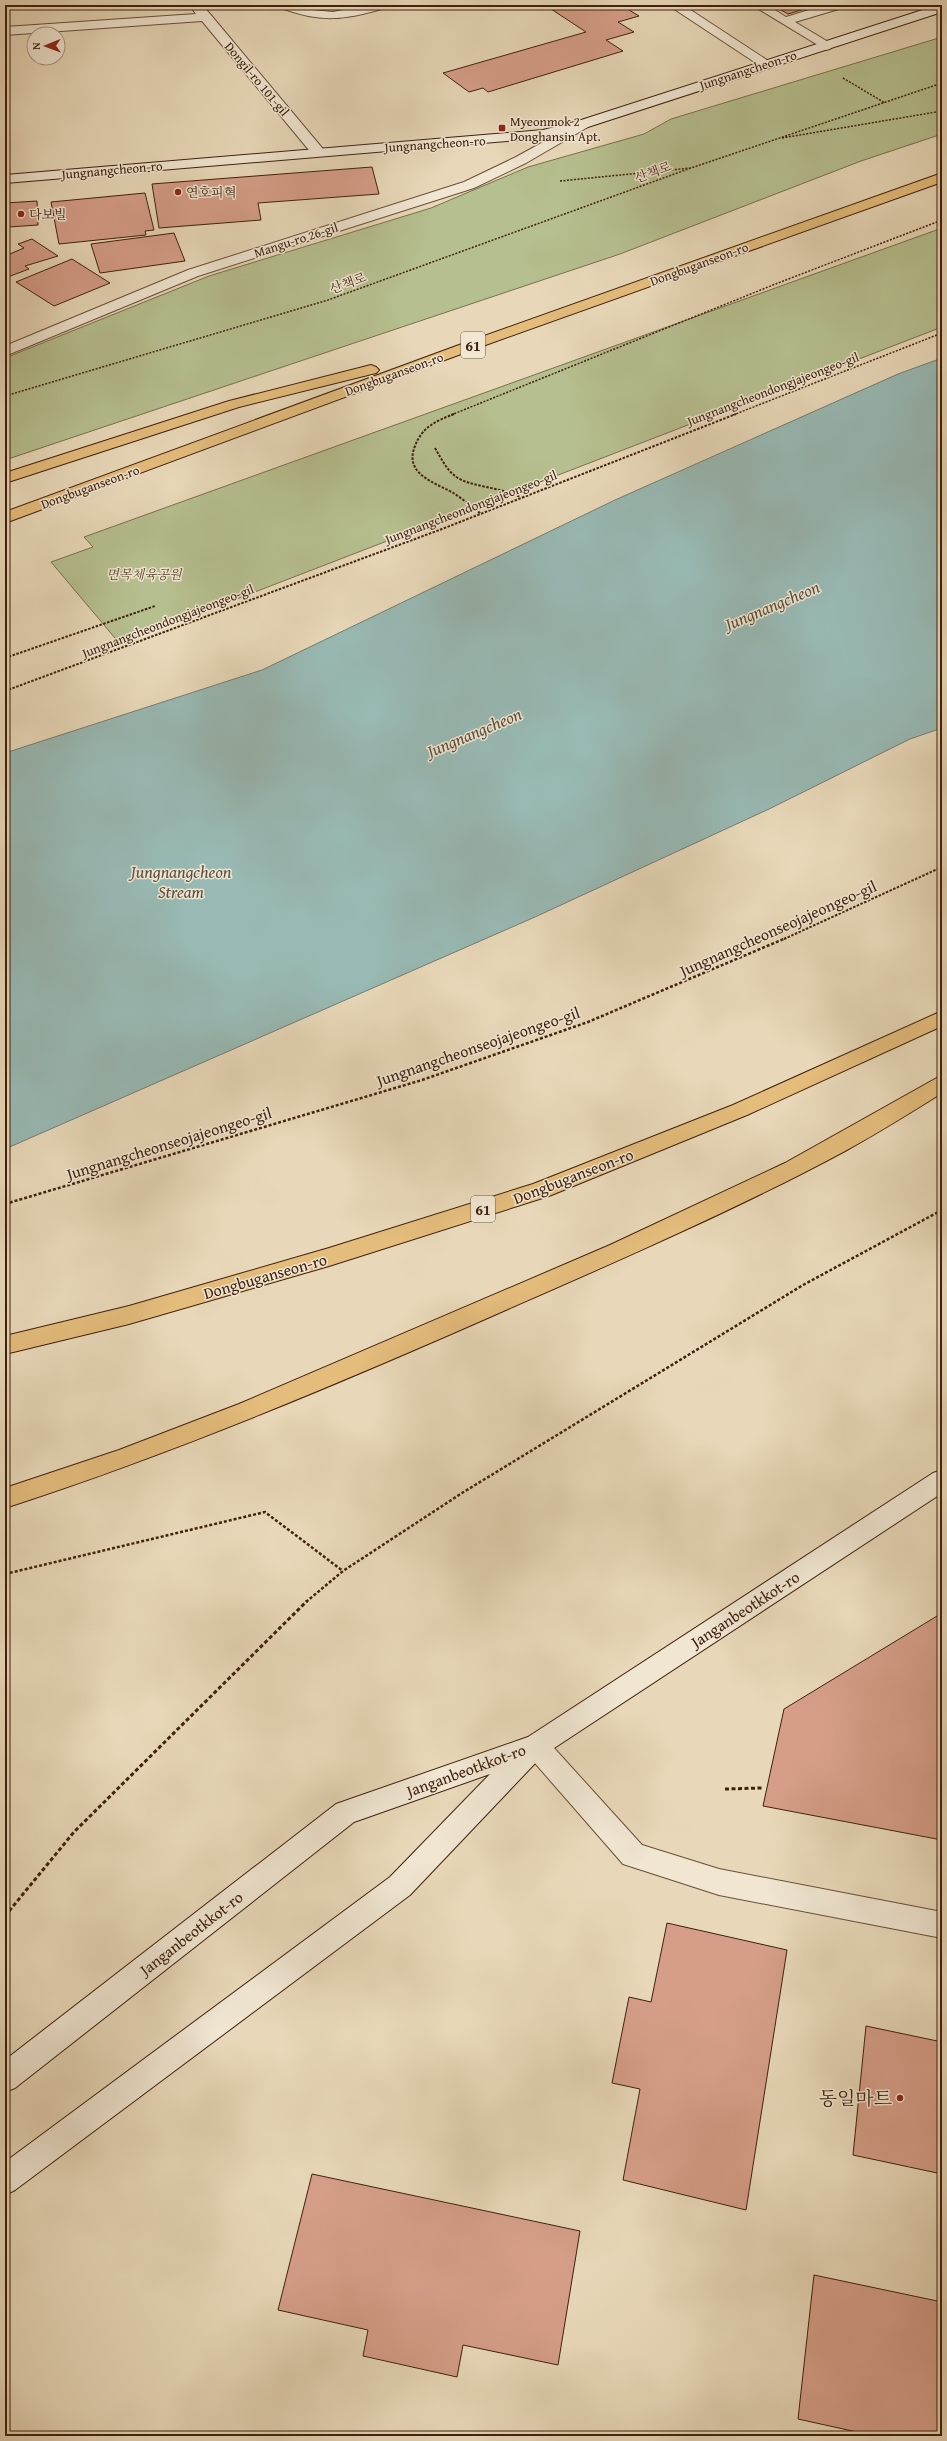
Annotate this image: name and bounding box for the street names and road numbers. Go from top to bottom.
street label: Dongil-ro 101-gil [220,38,294,121]
street label: Jungnangcheon-ro [695,45,799,95]
street label: Jungnangcheon-ro [382,131,487,157]
street label: Jungnangcheon-ro [59,156,164,184]
street label: 산책로 [632,156,674,187]
street label: Mangu-ro 26-gil [251,217,341,263]
street label: Dongbuganseon-ro [647,237,751,291]
street label: 산책로 [327,267,369,298]
road number: 61 [461,332,485,358]
street label: Dongbuganseon-ro [342,347,446,401]
street label: Jungnangcheondongjajeongeo-gil [682,347,862,431]
street label: Dongbuganseon-ro [38,460,142,514]
street label: Jungnangcheondongjajeongeo-gil [380,465,560,549]
street label: Jungnangcheondongjajeongeo-gil [77,579,257,663]
street label: Jungnangcheonseojajeongeo-gil [674,873,881,983]
street label: Jungnangcheonseojajeongeo-gil [371,1000,583,1093]
street label: Jungnangcheonseojajeongeo-gil [61,1100,275,1186]
street label: Dongbuganseon-ro [509,1142,637,1210]
road number: 61 [471,1196,495,1222]
street label: Dongbuganseon-ro [201,1247,329,1305]
street label: Janganbeotkkot-ro [684,1565,804,1654]
street label: Janganbeotkkot-ro [401,1737,529,1803]
street label: Janganbeotkkot-ro [133,1885,248,1982]

